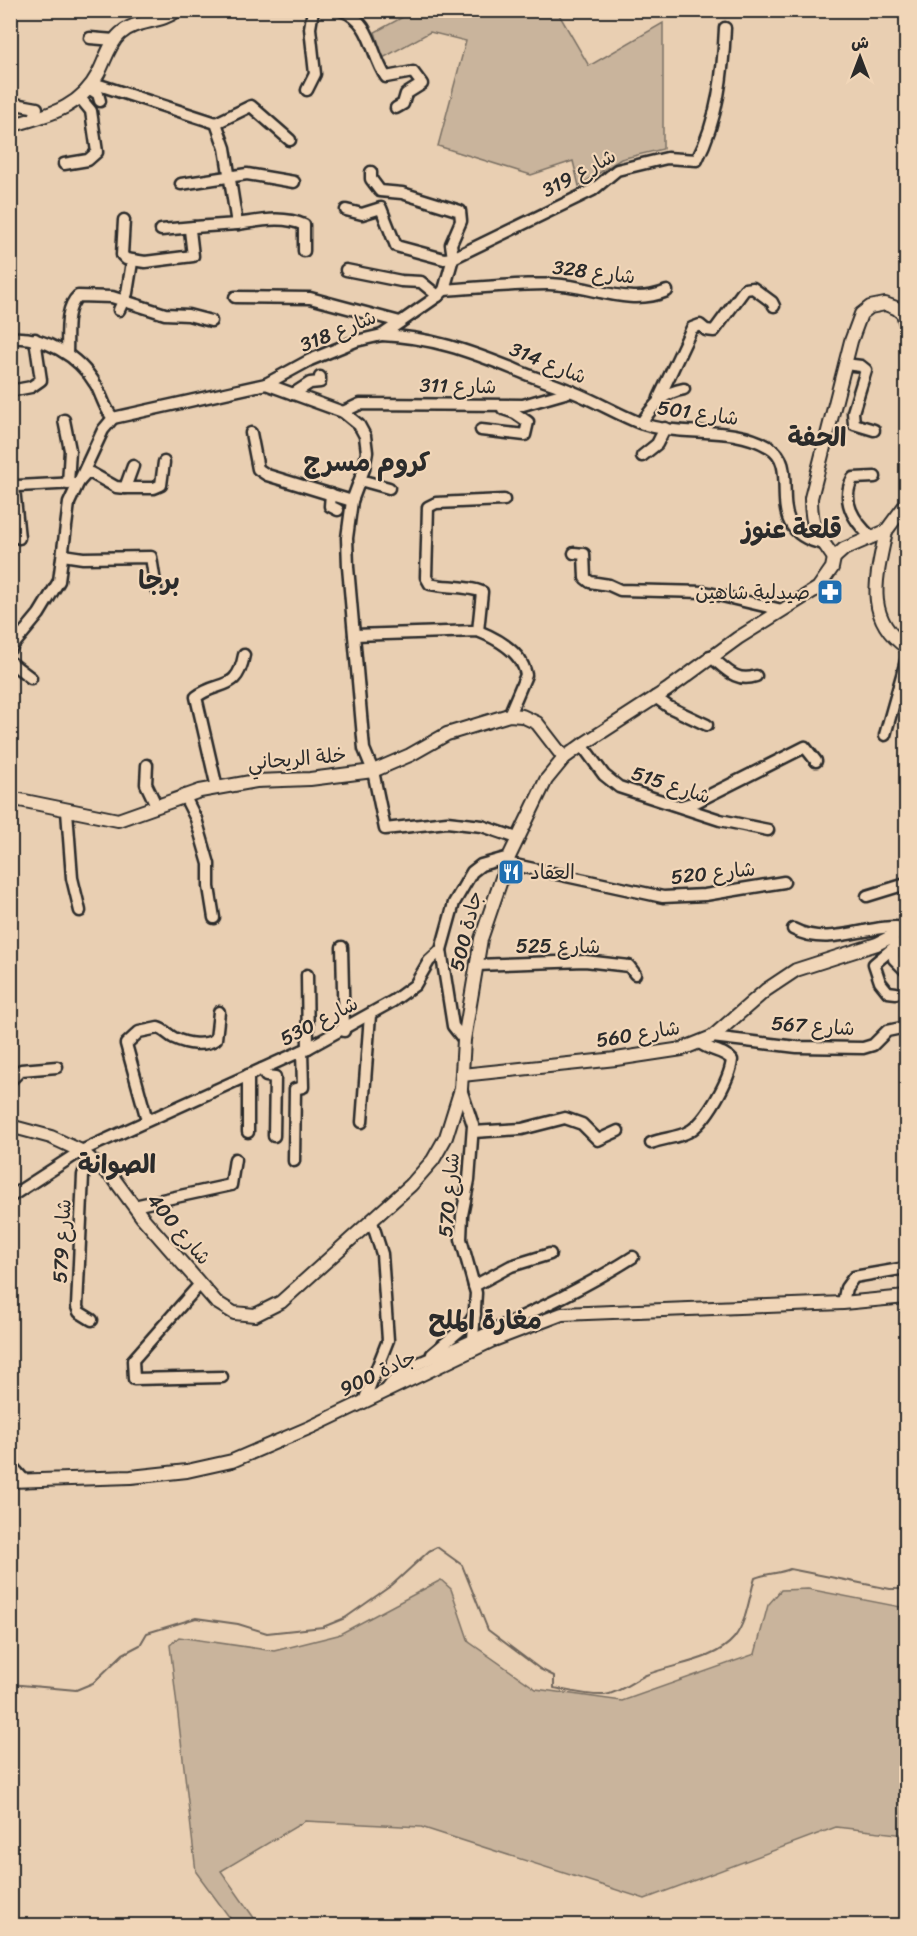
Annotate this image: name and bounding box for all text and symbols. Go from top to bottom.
north arrow [830,27,890,87]
text: ش [851,28,869,57]
street label: شارع 319 [535,139,623,207]
street label: شارع 328 [551,250,637,294]
street label: شارع 318 [294,300,382,362]
street label: شارع 314 [504,332,592,394]
street label: شارع 311 [419,368,497,404]
street label: شارع 501 [655,390,741,436]
district label: الحفة [788,414,846,460]
district label: كروم مسرج [303,439,431,485]
district label: قلعة عنوز [740,506,842,552]
district label: برجا [138,557,180,603]
place label: صيدلية شاهين [695,575,810,610]
pharmacy icon: صيدلية شاهين [815,577,845,607]
street label: خلة الريحاني [246,737,348,781]
street label: شارع 515 [627,756,715,814]
street label: شارع 520 [669,851,757,895]
place label: العقاد [530,855,575,890]
restaurant icon: العقاد [496,857,526,887]
street label: جادة 500 [439,887,493,975]
street label: شارع 525 [516,929,600,964]
street label: شارع 530 [273,986,365,1056]
street label: شارع 567 [770,1006,856,1046]
street label: شارع 560 [593,1010,683,1058]
district label: الصوانة [78,1141,156,1187]
street label: شارع 570 [428,1151,470,1239]
street label: شارع 400 [138,1185,220,1273]
street label: شارع 579 [42,1198,82,1284]
district label: مغارة الملح [428,1297,542,1343]
street label: جادة 900 [334,1340,422,1406]

